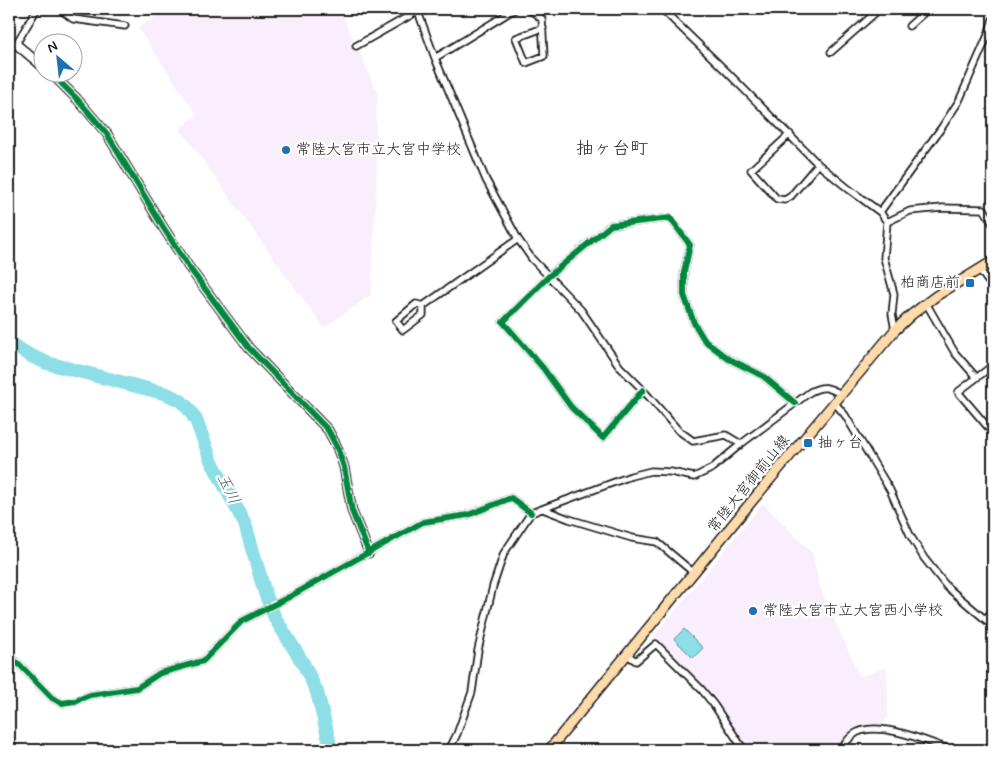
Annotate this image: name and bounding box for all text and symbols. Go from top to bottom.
north arrow [32,32,82,82]
text: N [44,37,61,58]
district label: 抽ヶ台町 [576,137,648,161]
place label: 常陸大宮市立大宮中学校 [296,140,461,160]
marker: 常陸大宮市立大宮中学校 [280,144,292,156]
place label: 柏商店前 [900,273,960,293]
marker: 柏商店前 [964,277,976,289]
street label: 常陸大宮御前山線 [703,431,795,537]
place label: 抽ヶ台 [818,433,863,453]
marker: 抽ヶ台 [802,437,814,449]
water label: 玉川 [212,470,244,508]
place label: 常陸大宮市立大宮西小学校 [763,601,943,621]
marker: 常陸大宮市立大宮西小学校 [747,605,759,617]

